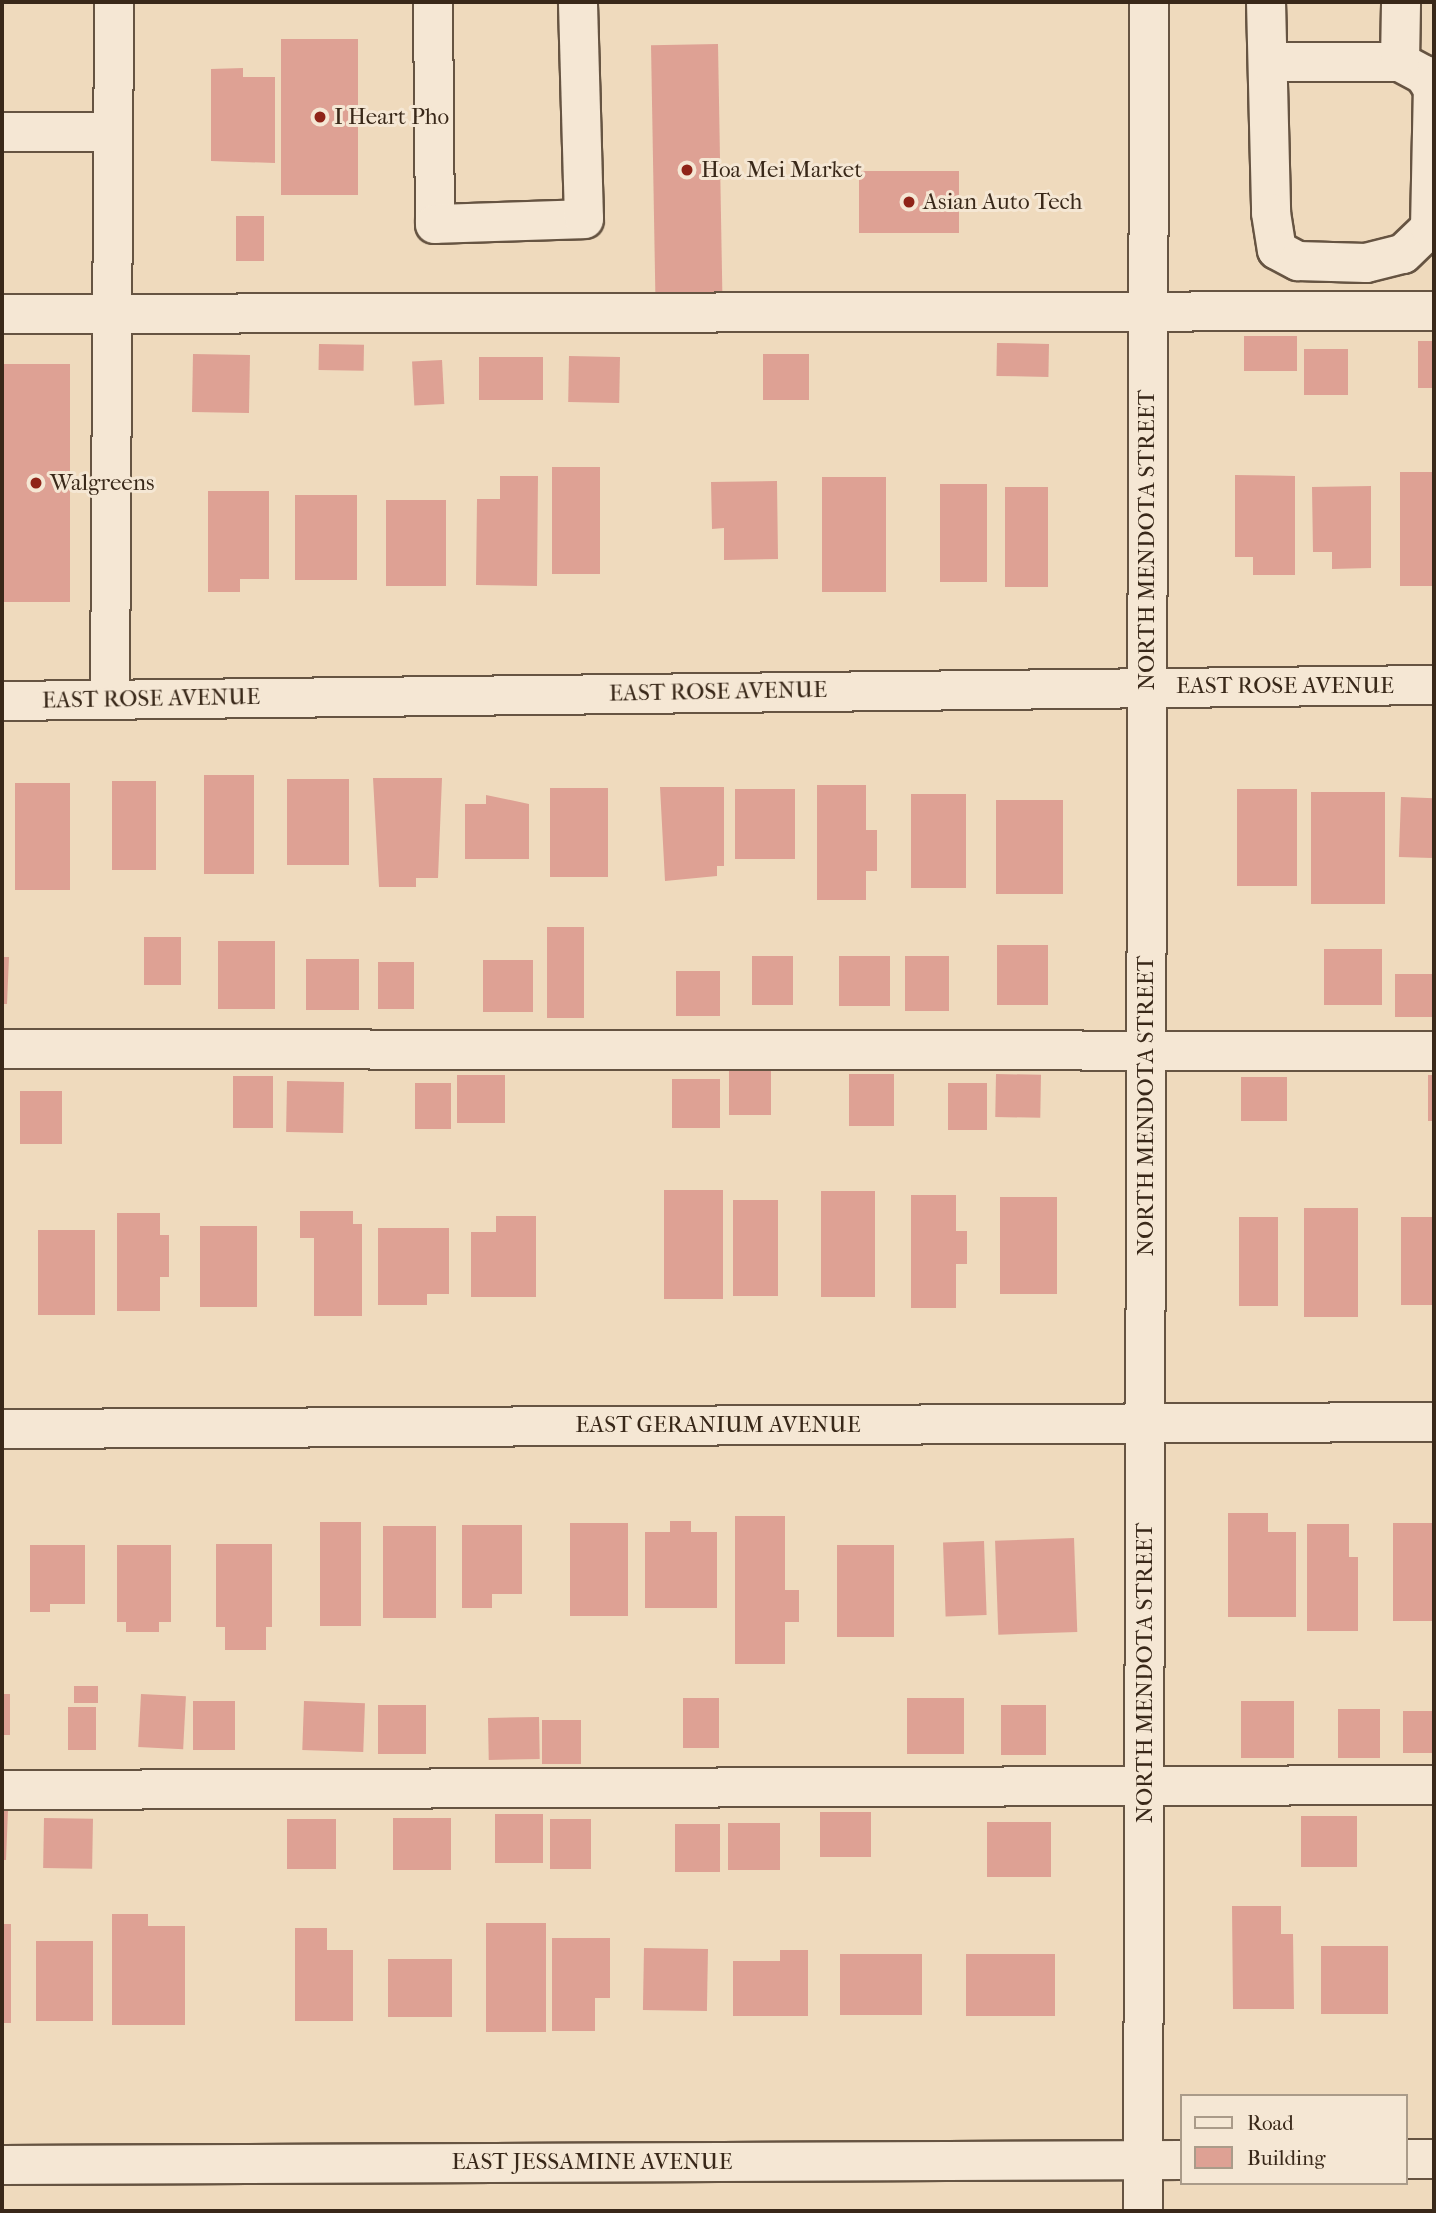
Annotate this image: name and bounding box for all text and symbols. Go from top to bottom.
place label: I Heart Pho [334,103,449,131]
marker: I Heart Pho [312,109,328,125]
place label: Hoa Mei Market [701,156,862,184]
marker: Hoa Mei Market [679,162,695,178]
place label: Asian Auto Tech [923,188,1082,216]
marker: Asian Auto Tech [901,194,917,210]
street label: NORTH MENDOTA STREET [1133,390,1161,690]
place label: Walgreens [50,469,155,497]
marker: Walgreens [28,475,44,491]
street label: EAST ROSE AVENUE [1176,672,1394,700]
street label: EAST ROSE AVENUE [609,676,827,708]
street label: EAST ROSE AVENUE [42,683,260,715]
street label: NORTH MENDOTA STREET [1132,956,1160,1256]
street label: EAST GERANIUM AVENUE [575,1411,861,1439]
street label: NORTH MENDOTA STREET [1131,1523,1159,1823]
legend [1180,2094,1408,2185]
text: Road [1247,2111,1294,2135]
text: Building [1247,2146,1325,2170]
street label: EAST JESSAMINE AVENUE [452,2148,732,2176]

